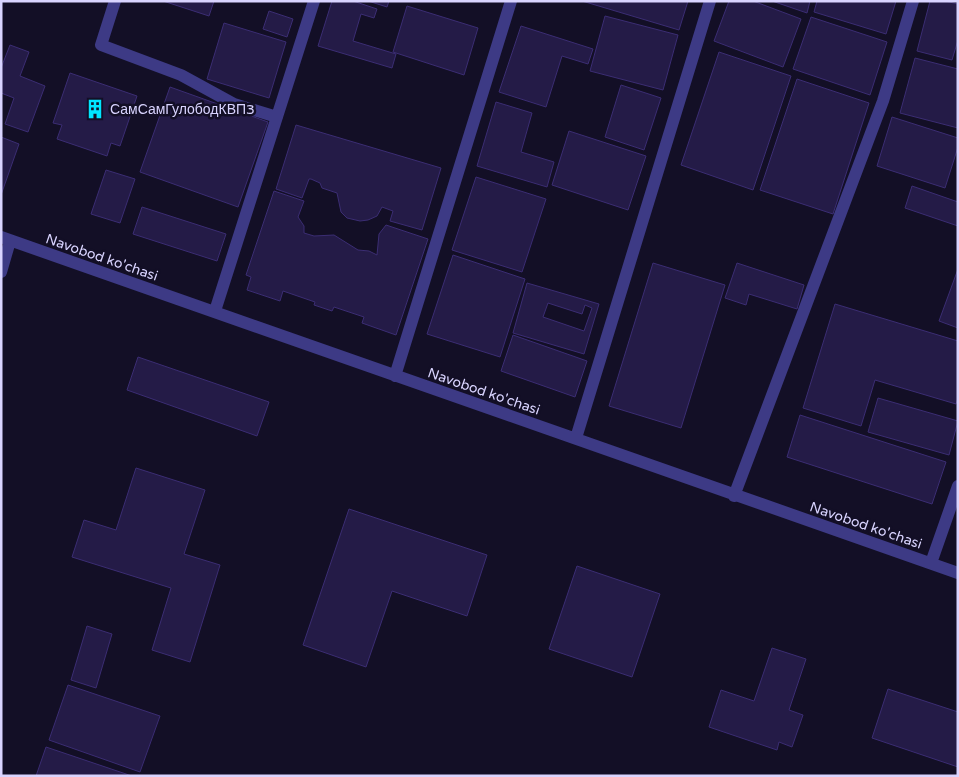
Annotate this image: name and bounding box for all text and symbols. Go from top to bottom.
building icon: СамСамГулободКВП3 [84,98,106,120]
place label: СамСамГулободКВП3 [110,101,255,118]
street label: Navobod ko'chasi [43,230,160,285]
street label: Navobod ko'chasi [425,364,542,419]
street label: Navobod ko'chasi [807,498,924,553]

